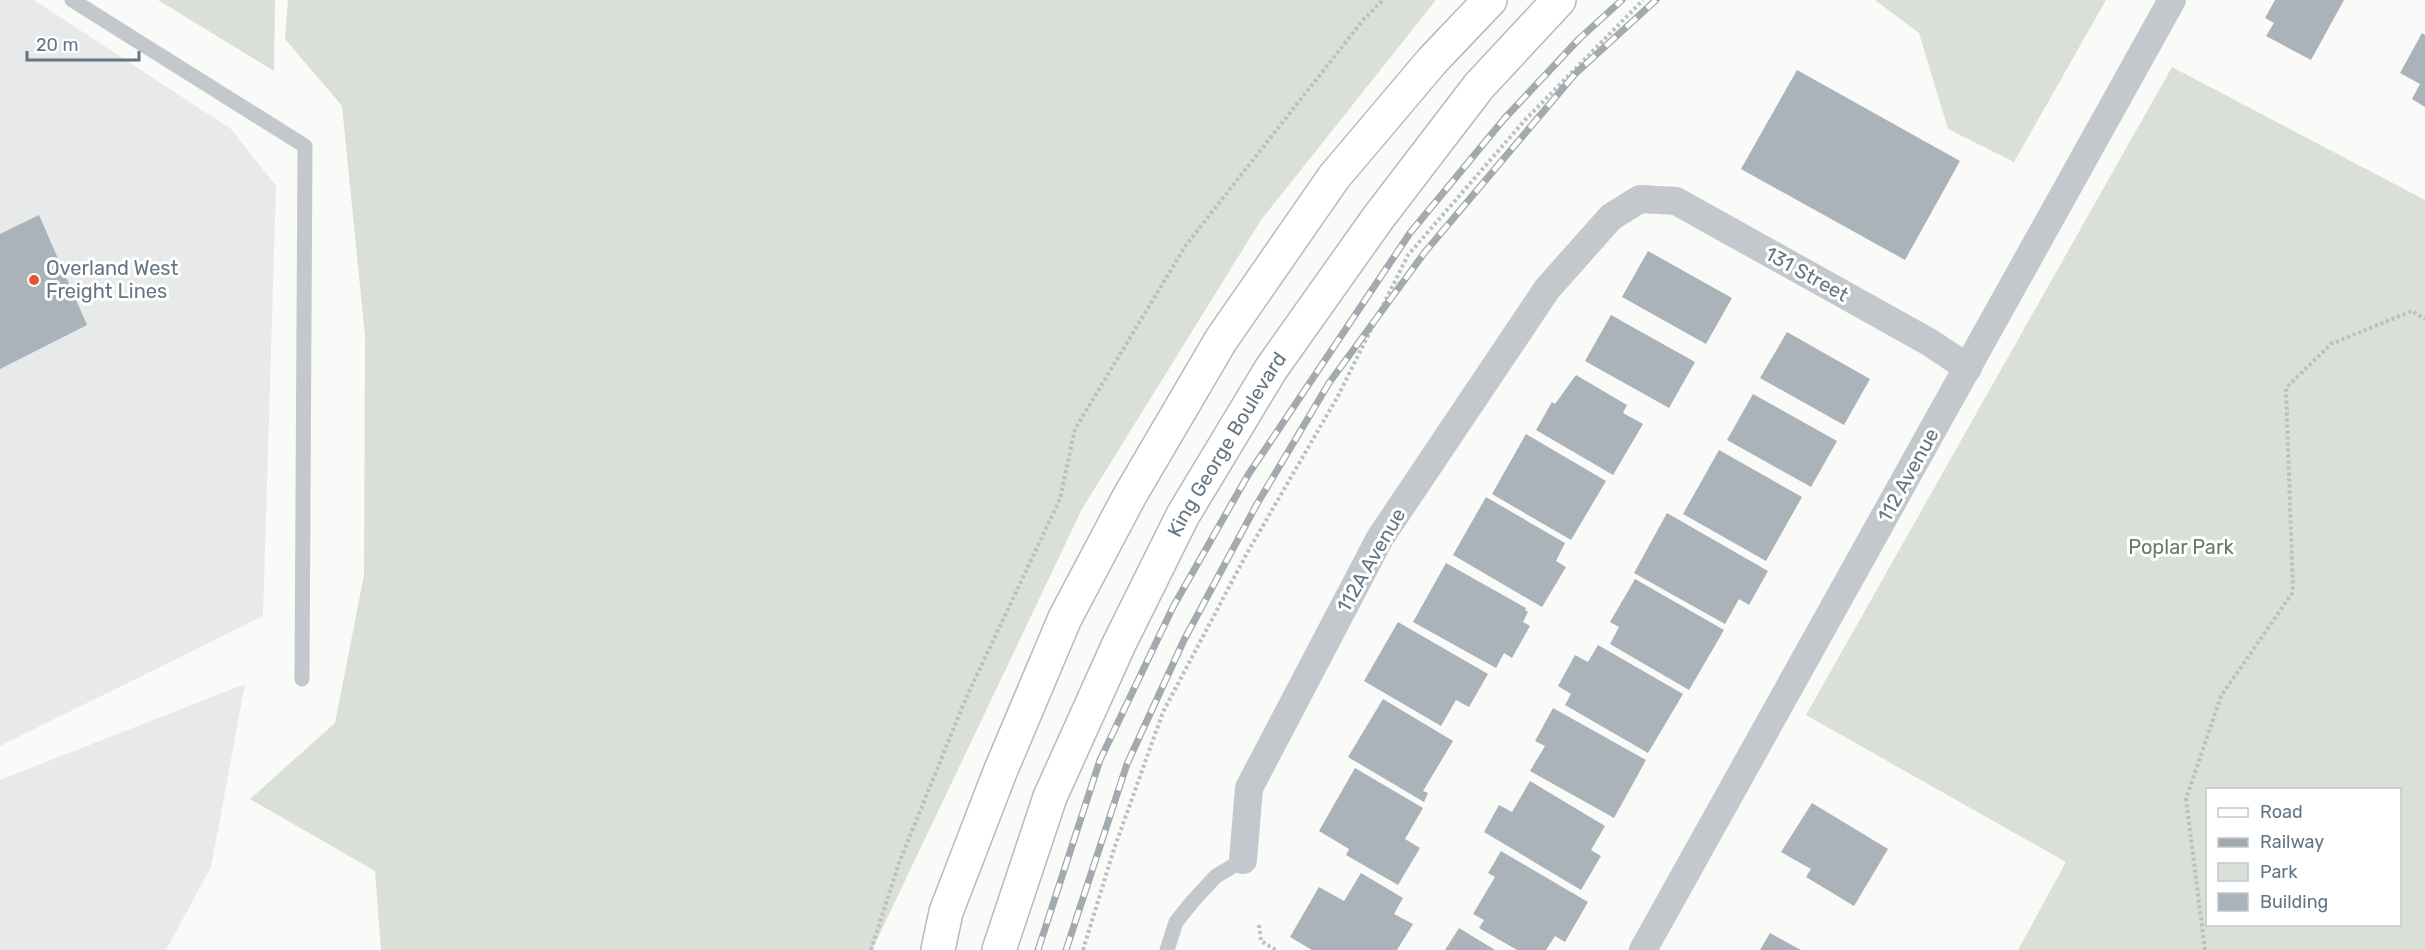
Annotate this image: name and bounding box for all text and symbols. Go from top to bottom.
scale bar [27,24,140,62]
text: 20 m [36,34,78,56]
street label: 131 Street [1761,241,1853,307]
place label: Overland West Freight Lines [46,256,179,303]
marker: Overland West Freight Lines [27,273,41,287]
street label: King George Boulevard [1162,347,1291,541]
street label: 112 Avenue [1872,424,1944,526]
street label: 112A Avenue [1332,504,1410,616]
park label: Poplar Park [2128,535,2235,559]
legend [2206,788,2401,926]
text: Road [2260,801,2303,823]
text: Railway [2260,831,2324,853]
text: Park [2260,861,2298,883]
text: Building [2260,891,2328,913]

